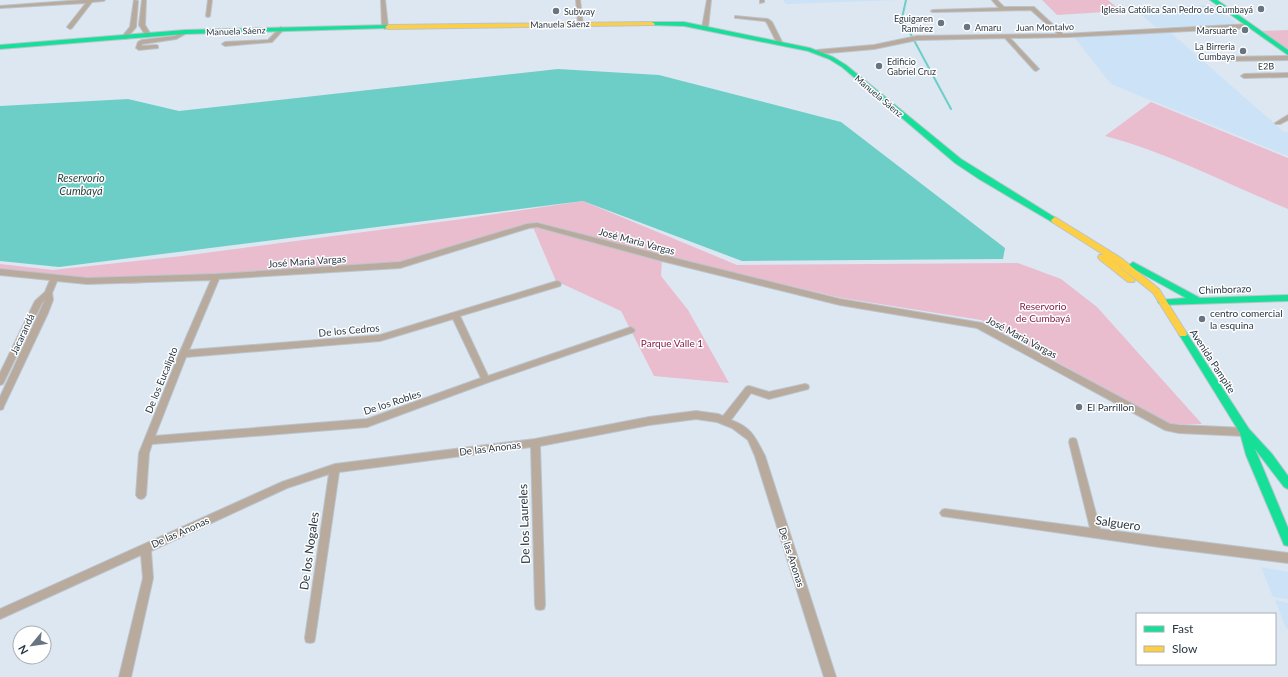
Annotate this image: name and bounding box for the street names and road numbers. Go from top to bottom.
street label: Manuela Sáenz [530,18,590,30]
street label: Juan Montalvo [1016,21,1074,33]
street label: Manuela Sáenz [206,24,266,38]
street label: E2B [1258,60,1274,72]
street label: Manuela Sáenz [853,73,905,119]
street label: José Maria Vargas [598,225,676,257]
street label: José Maria Vargas [268,252,346,270]
street label: Chimborazo [1198,282,1252,296]
street label: Jacarandá [7,312,37,356]
street label: José Maria Vargas [985,313,1059,361]
street label: De los Cedros [318,321,380,339]
street label: Avenida Pampite [1188,327,1238,395]
street label: De los Eucalipto [142,345,180,415]
street label: De los Robles [362,387,422,417]
street label: De las Anonas [458,438,522,458]
street label: De los Laureles [515,484,533,564]
street label: De los Nogales [296,511,322,591]
street label: Salguero [1094,512,1142,534]
street label: De las Anonas [149,514,211,550]
street label: De las Anonas [777,526,807,588]

